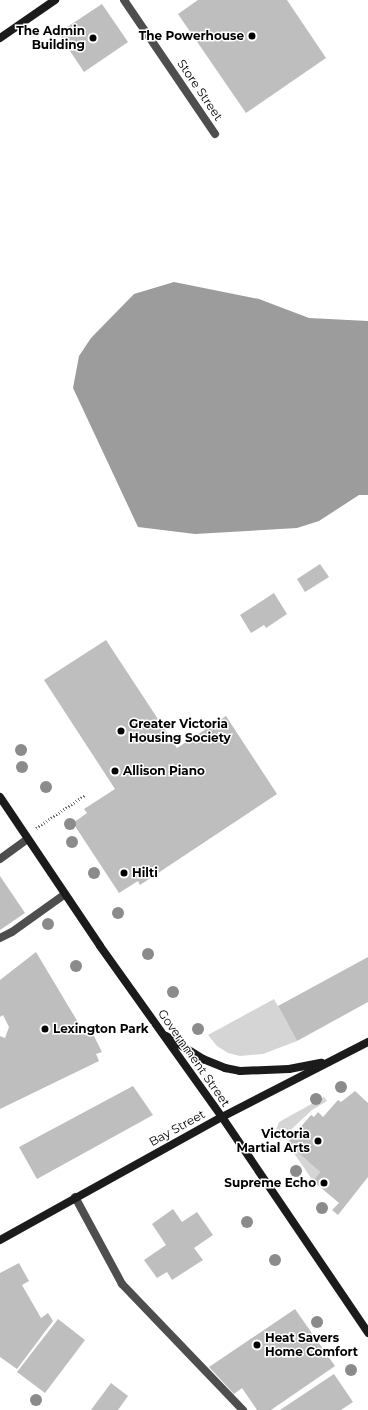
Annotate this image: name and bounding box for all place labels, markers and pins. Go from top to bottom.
place label: The Admin Building [16,24,85,52]
place label: The Powerhouse [139,29,244,43]
marker: The Powerhouse [247,31,257,41]
marker: The Admin Building [88,33,98,43]
place label: Greater Victoria Housing Society [129,717,231,745]
marker: Greater Victoria Housing Society [116,726,126,736]
place label: Allison Piano [123,764,205,778]
marker: Allison Piano [110,766,120,776]
place label: Hilti [132,866,158,880]
marker: Hilti [119,868,129,878]
place label: Lexington Park [53,1022,149,1036]
marker: Lexington Park [40,1024,50,1034]
place label: Victoria Martial Arts [236,1127,310,1155]
marker: Victoria Martial Arts [313,1136,323,1146]
place label: Supreme Echo [224,1176,316,1190]
marker: Supreme Echo [319,1178,329,1188]
place label: Heat Savers Home Comfort [265,1331,358,1359]
marker: Heat Savers Home Comfort [252,1340,262,1350]

